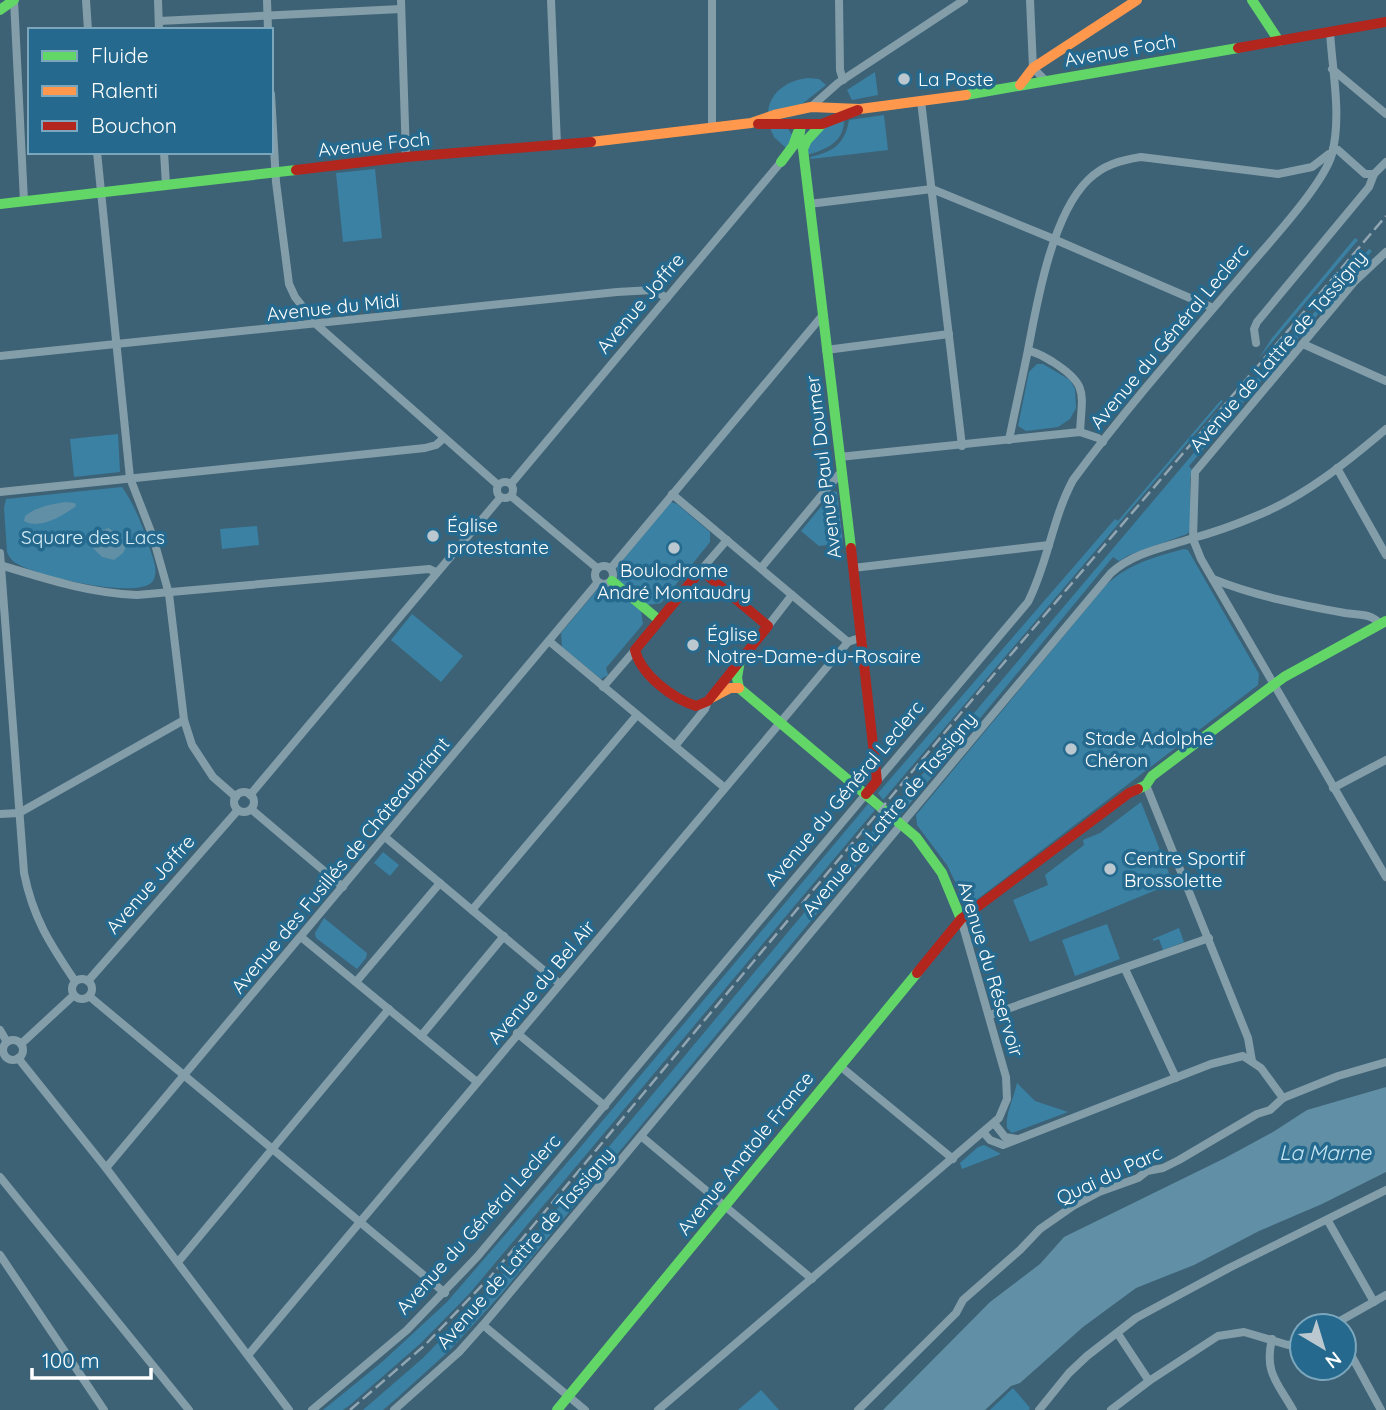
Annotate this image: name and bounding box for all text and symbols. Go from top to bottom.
legend [28,28,273,154]
street label: Avenue Foch [1062,28,1178,72]
text: Fluide [91,42,149,68]
place label: La Poste [918,67,993,91]
marker: La Poste [896,71,912,87]
text: Ralenti [91,77,158,103]
text: Bouchon [91,112,177,138]
street label: Avenue Foch [317,126,431,162]
street label: Avenue du Général Leclerc [1085,238,1254,433]
street label: Avenue de Lattre de Tassigny [1184,245,1372,457]
street label: Avenue Joffre [591,248,689,358]
street label: Avenue du Midi [265,288,401,326]
street label: Avenue Paul Doumer [800,373,846,560]
place label: Église protestante [447,513,549,559]
park label: Square des Lacs [21,525,165,549]
marker: Église protestante [425,528,441,544]
marker: Boulodrome André Montaudry [666,540,682,556]
place label: Boulodrome André Montaudry [597,558,751,604]
place label: Église Notre-Dame-du-Rosaire [707,622,921,668]
marker: Église Notre-Dame-du-Rosaire [685,637,701,653]
street label: Avenue du Général Leclerc [760,695,929,890]
street label: Avenue de Lattre de Tassigny [797,707,981,921]
place label: Stade Adolphe Chéron [1085,726,1214,772]
street label: Avenue des Fusillés de Châteaubriant [226,732,454,998]
marker: Stade Adolphe Chéron [1063,741,1079,757]
street label: Avenue Joffre [100,829,200,939]
place label: Centre Sportif Brossolette [1124,846,1246,892]
marker: Centre Sportif Brossolette [1102,861,1118,877]
street label: Avenue du Réservoir [953,878,1029,1060]
street label: Avenue du Bel Air [482,915,600,1049]
street label: Avenue Anatole France [672,1066,818,1240]
street label: Avenue du Général Leclerc [391,1129,565,1319]
water label: La Marne [1279,1139,1372,1165]
street label: Quai du Parc [1052,1140,1166,1210]
street label: Avenue de Lattre de Tassigny [431,1142,619,1354]
north arrow [1288,1312,1358,1382]
scale bar [32,1336,150,1380]
text: 100 m [42,1347,100,1373]
text: N [1321,1347,1346,1374]

